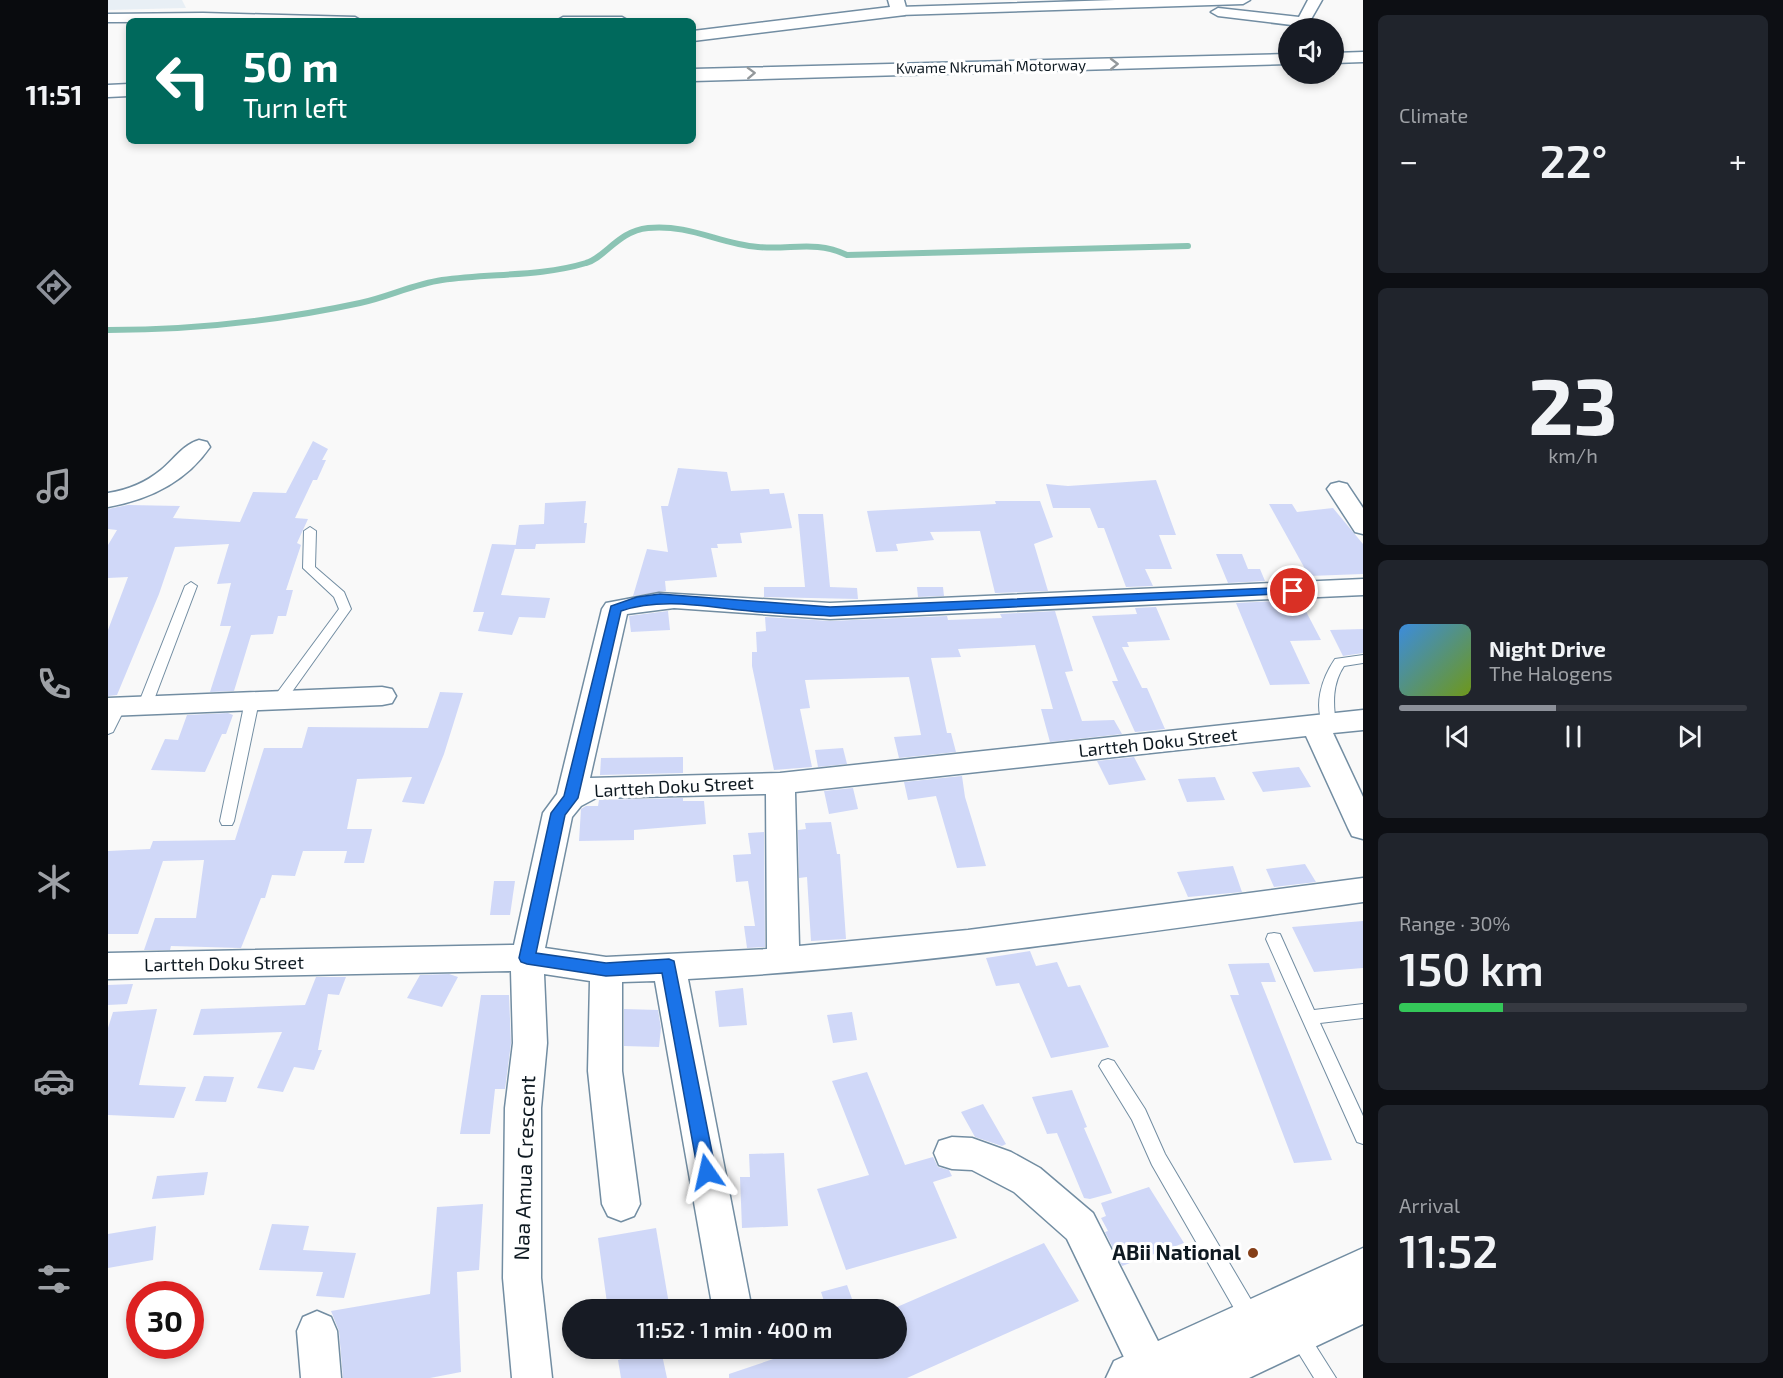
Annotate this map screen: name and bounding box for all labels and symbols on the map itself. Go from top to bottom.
street label: Kwame Nkrumah Motorway [896,55,1086,77]
one-way arrow [1110,58,1119,70]
one-way arrow [747,67,756,79]
pin [1267,565,1318,616]
street label: Lartteh Doku Street [1077,723,1239,761]
street label: Lartteh Doku Street [594,771,754,801]
street label: Lartteh Doku Street [144,951,304,975]
street label: Naa Amua Crescent [508,1075,539,1261]
position arrow [675,1140,739,1204]
place label: ABii National [1112,1239,1241,1264]
marker: ABii National [1246,1246,1260,1260]
speed limit sign: 30 [126,1281,204,1359]

